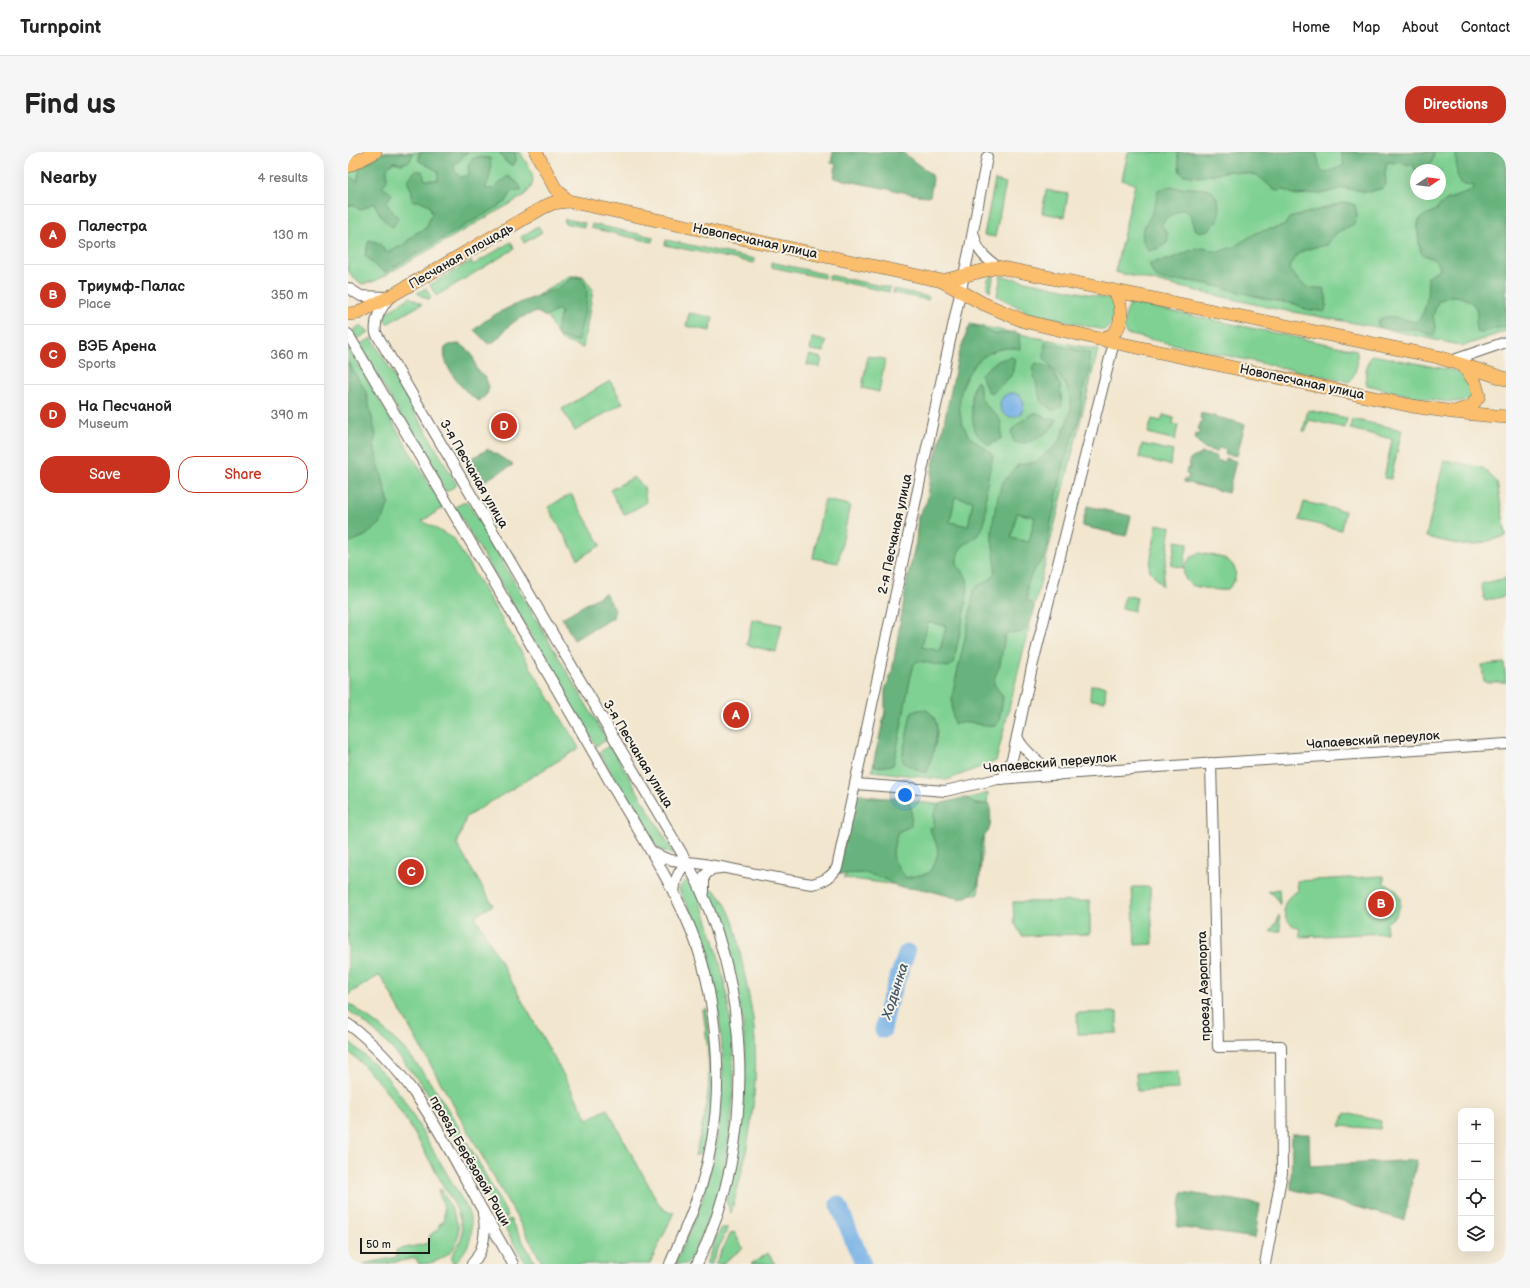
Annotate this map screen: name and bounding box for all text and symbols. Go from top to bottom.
text: Turnpoint [20,16,101,39]
text: Home [1292,19,1330,36]
text: Map [1352,19,1380,36]
text: About [1402,19,1439,36]
text: Contact [1461,19,1510,36]
button: Directions [1405,86,1506,123]
text: Find us [24,88,116,121]
north arrow [1410,164,1446,200]
text: Nearby [40,168,97,188]
text: 4 results [258,170,308,186]
text: Палестра [78,217,147,236]
street label: Песчаная площадь [406,219,517,292]
street label: Новопесчаная улица [691,220,819,262]
text: A [49,227,57,243]
text: 130 m [273,227,308,243]
text: Sports [78,236,116,252]
text: Триумф-Палас [78,277,185,296]
text: B [48,287,58,303]
text: 350 m [271,287,308,303]
text: Place [78,296,111,312]
text: ВЭБ Арена [78,337,156,356]
text: C [48,347,58,363]
text: 360 m [270,347,308,363]
text: Sports [78,356,116,372]
street label: Новопесчаная улица [1238,361,1366,403]
text: На Песчаной [78,397,172,416]
text: D [48,407,58,423]
text: 390 m [271,407,308,423]
pin: D [491,411,517,441]
text: Museum [78,416,129,432]
street label: 3-я Песчаная улица [436,417,512,532]
button: Save [40,456,170,493]
button: Share [178,456,308,493]
street label: 2-я Песчаная улица [874,472,916,596]
street label: 3-я Песчаная улица [599,697,677,811]
pin: A [723,700,749,730]
street label: Чапаевский переулок [1306,727,1440,753]
street label: Чапаевский переулок [983,749,1117,777]
your location [895,785,915,805]
pin: C [398,857,424,887]
pin: B [1368,889,1394,919]
street label: проезд Аэропорта [1194,930,1214,1041]
water label: Ходынка [878,961,912,1022]
street label: проезд Берёзовой Рощи [426,1093,514,1229]
map controls [1458,1108,1494,1252]
button: + [1458,1108,1494,1144]
button: − [1458,1144,1494,1180]
button: locate [1458,1180,1494,1216]
button: layers [1458,1216,1494,1252]
scale bar [360,1236,430,1255]
text: 50 m [366,1238,391,1251]

